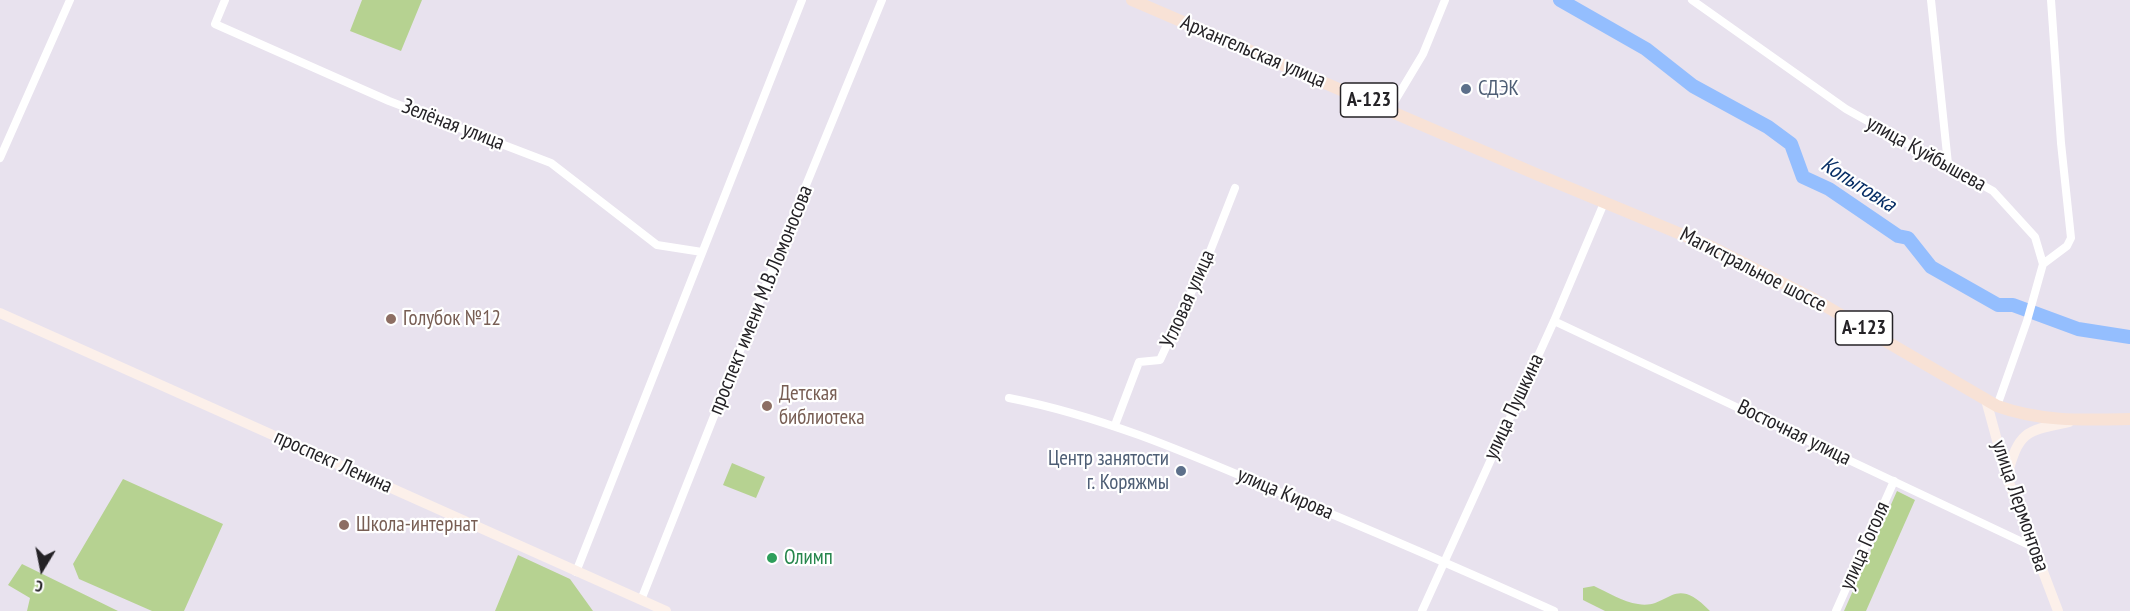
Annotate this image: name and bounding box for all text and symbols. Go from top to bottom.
street label: Архангельская улица [1177,10,1329,94]
place label: СДЭК [1478,76,1519,102]
marker: СДЭК [1459,82,1473,96]
road number: А-123 [1340,83,1398,117]
street label: Зелёная улица [398,94,508,156]
street label: улица Куйбышева [1862,111,1990,197]
water label: Копытовка [1816,152,1900,218]
street label: проспект имени М.В.Ломоносова [703,182,819,418]
street label: Магистральное шоссе [1676,222,1830,318]
street label: Угловая улица [1155,246,1221,352]
place label: Голубок №12 [403,306,501,332]
road number: А-123 [1836,311,1892,345]
marker: Голубок №12 [384,312,398,326]
street label: улица Пушкина [1479,350,1549,464]
place label: Детская библиотека [779,381,865,431]
street label: Восточная улица [1733,395,1855,471]
marker: Детская библиотека [760,399,774,413]
street label: проспект Ленина [270,425,396,499]
street label: улица Лермонтова [1986,437,2054,575]
place label: Центр занятости г. Коряжмы [1048,446,1169,496]
street label: улица Кирова [1233,462,1337,526]
marker: Центр занятости г. Коряжмы [1174,464,1188,478]
street label: улица Гоголя [1834,498,1896,594]
place label: Школа-интернат [356,512,478,538]
marker: Школа-интернат [337,518,351,532]
north arrow [12,539,72,599]
place label: Олимп [784,545,833,571]
marker: Олимп [765,551,779,565]
text: С [34,576,44,597]

